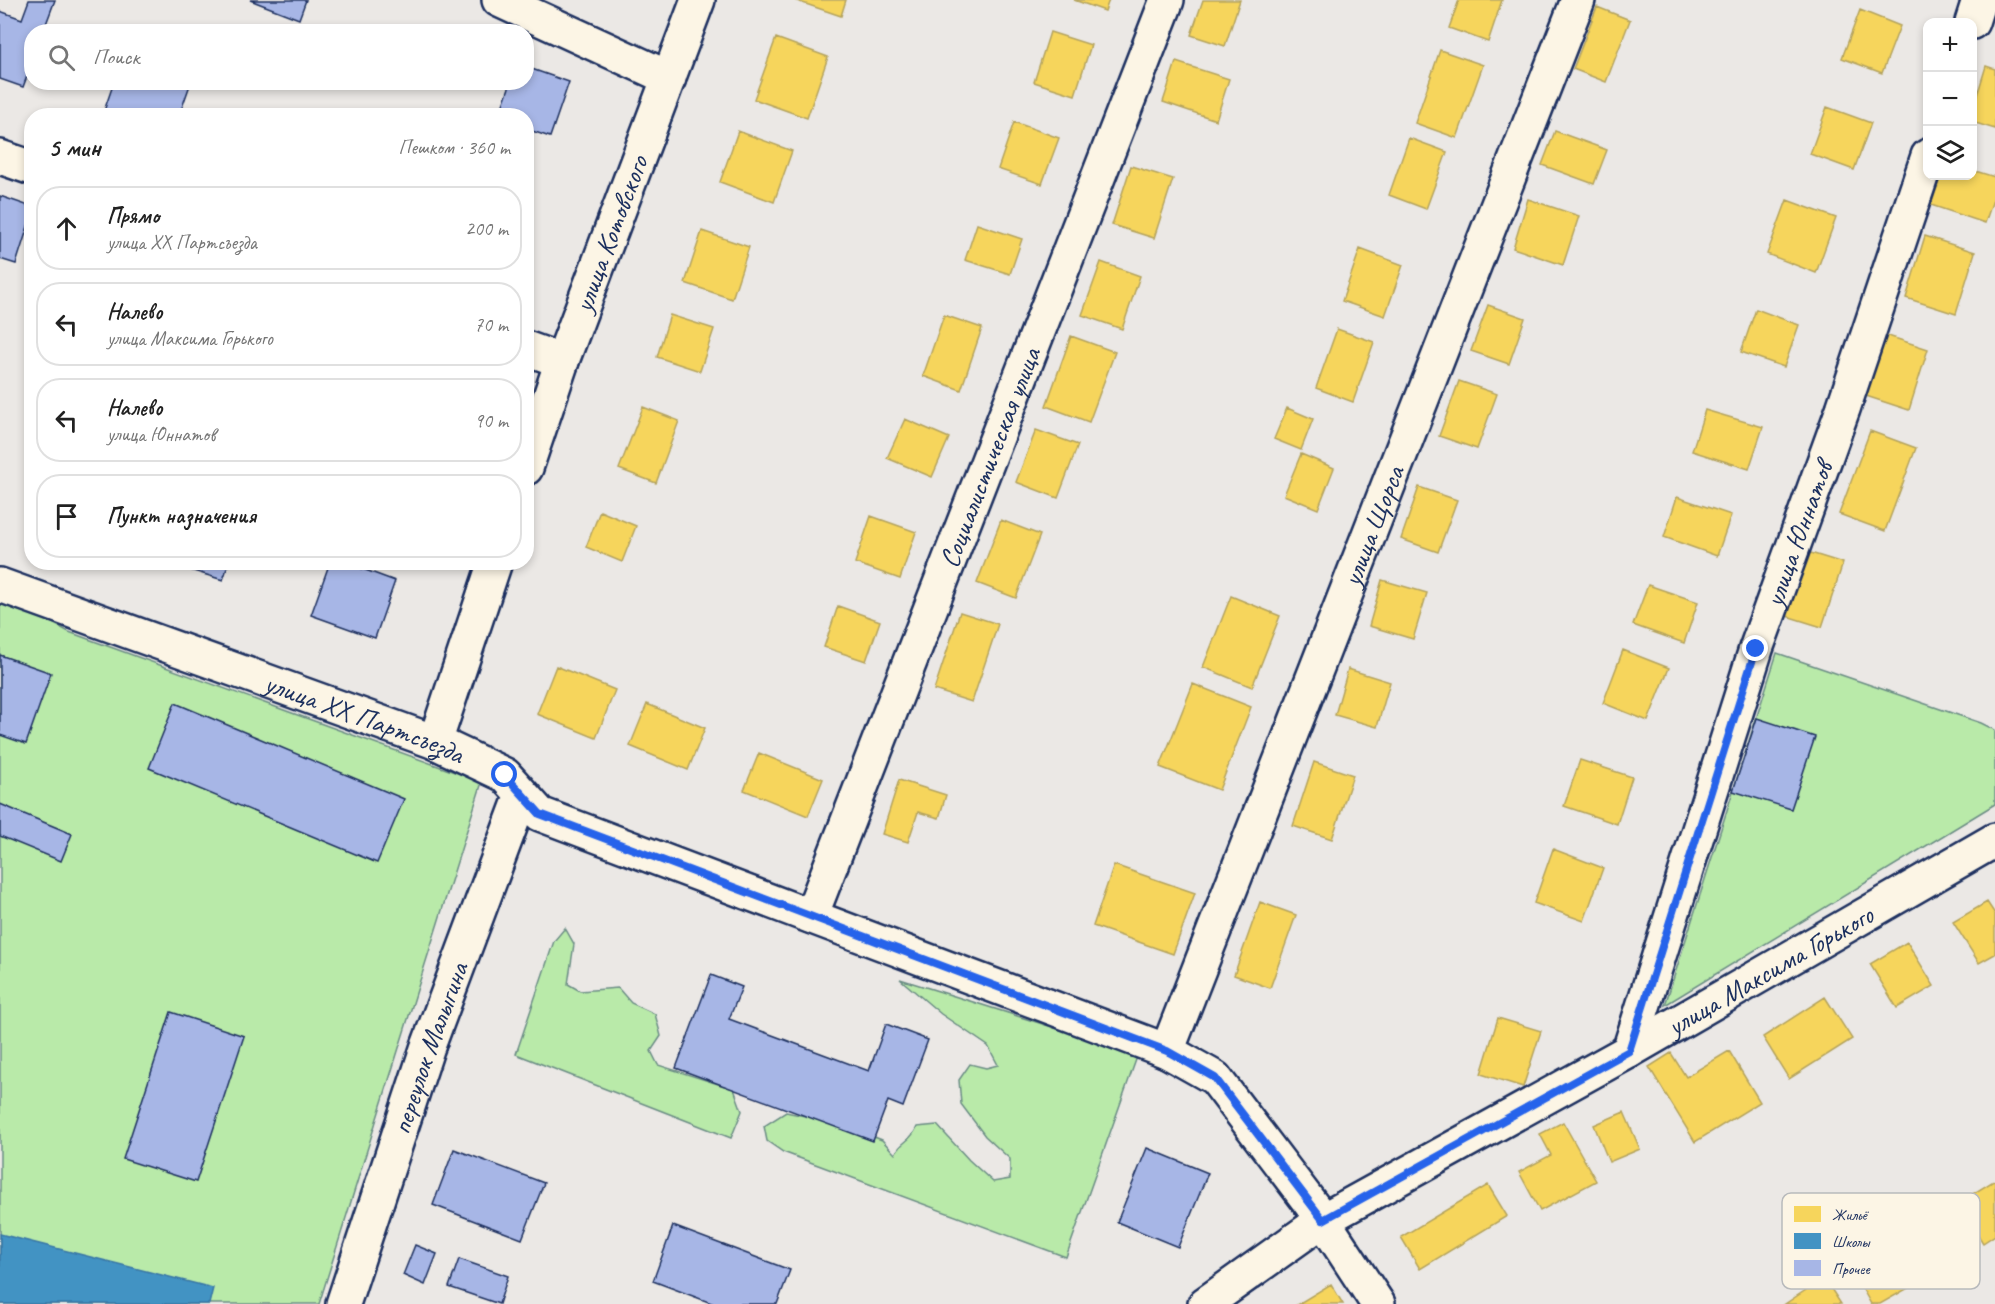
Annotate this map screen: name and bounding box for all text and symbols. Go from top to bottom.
map controls [1923,18,1977,180]
button: + [1923,18,1977,72]
search box [24,24,534,90]
icon: search [45,41,78,74]
text: Поиск [93,43,139,71]
button: − [1923,72,1977,126]
button: layers [1923,126,1977,180]
text: 5 мин [48,131,100,164]
text: Пешком · 360 m [398,135,510,160]
street label: улица Котовского [564,149,656,319]
text: Прямо [107,202,159,230]
icon: ahead [50,212,83,245]
text: 200 m [465,216,508,241]
text: улица XX Партсъезда [107,230,257,255]
text: Налево [107,298,163,326]
icon: left [50,308,83,341]
text: 70 m [474,312,508,337]
text: улица Максима Горького [107,326,273,351]
street label: Социалистическая улица [931,341,1048,572]
text: Налево [107,394,163,422]
icon: left [50,404,83,437]
text: 90 m [474,408,508,433]
text: улица Юннатов [107,422,215,447]
street label: улица Юннатов [1755,452,1842,613]
street label: улица Щорса [1332,459,1412,593]
icon: arrive [50,500,83,533]
text: Пункт назначения [107,502,256,530]
route end [1742,635,1768,661]
street label: улица XX Партсъезда [258,664,472,772]
route start [491,761,517,787]
street label: улица Максима Горького [1659,896,1881,1044]
street label: переулок Малыгина [383,956,476,1138]
legend [1782,1193,1980,1289]
text: Жильё [1832,1205,1870,1225]
text: Школы [1832,1232,1871,1252]
text: Прочее [1832,1259,1871,1279]

